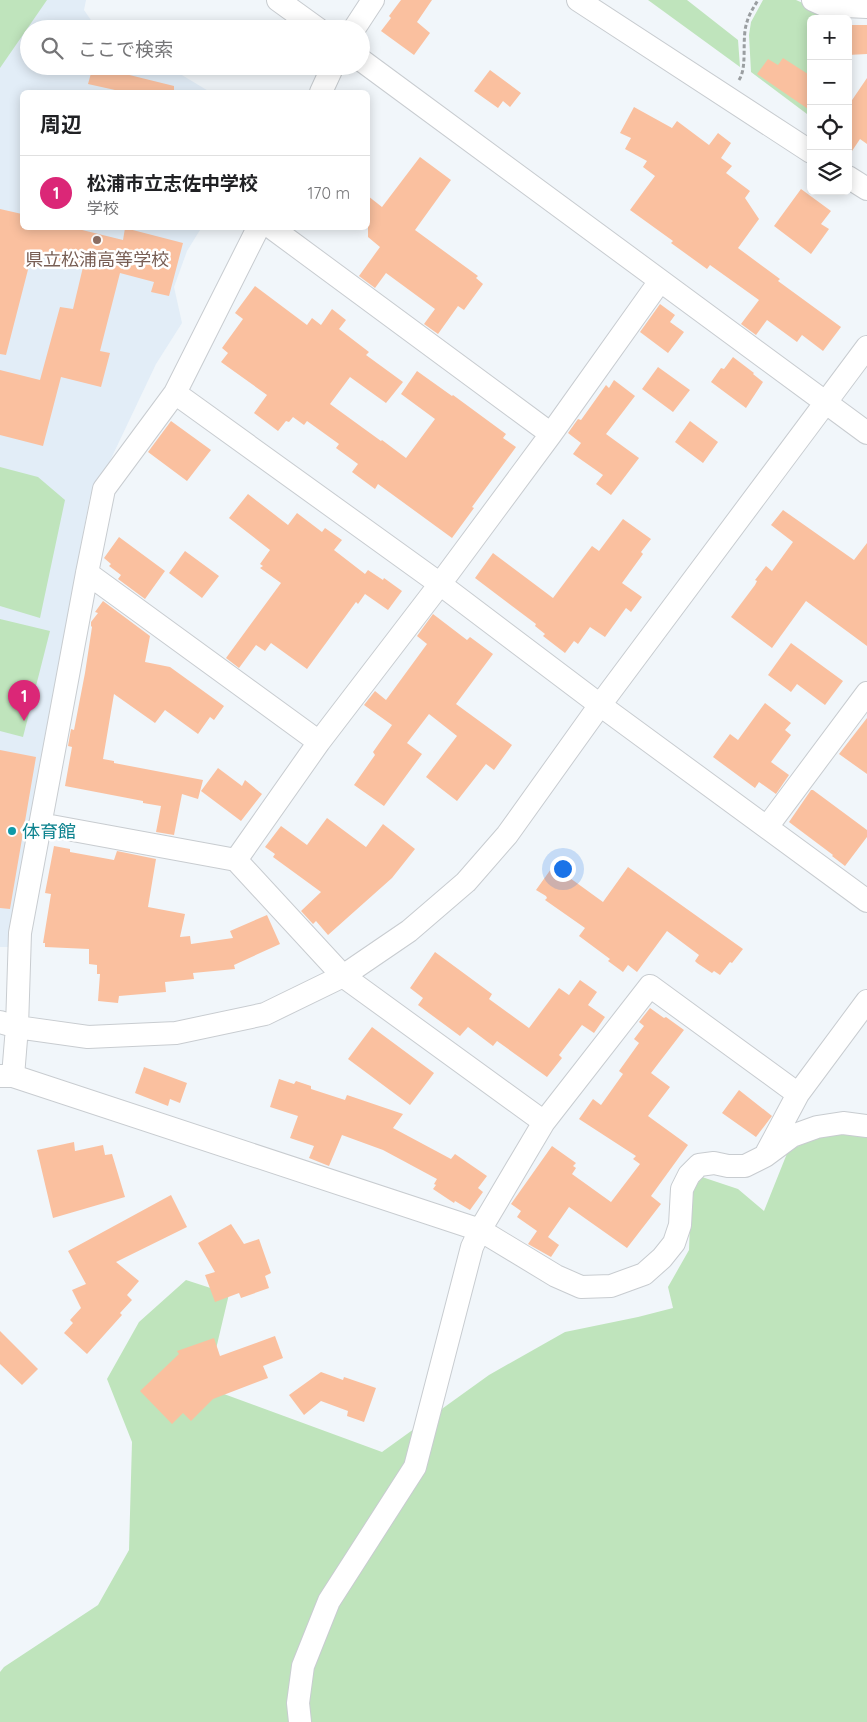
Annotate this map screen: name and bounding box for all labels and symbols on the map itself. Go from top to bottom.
marker: 県立松浦高等学校 [91,234,103,246]
place label: 県立松浦高等学校 [25,248,169,271]
pin: 1 [8,680,40,721]
place label: 体育館 [22,820,76,843]
marker: 体育館 [6,825,18,837]
your location [550,856,576,882]

